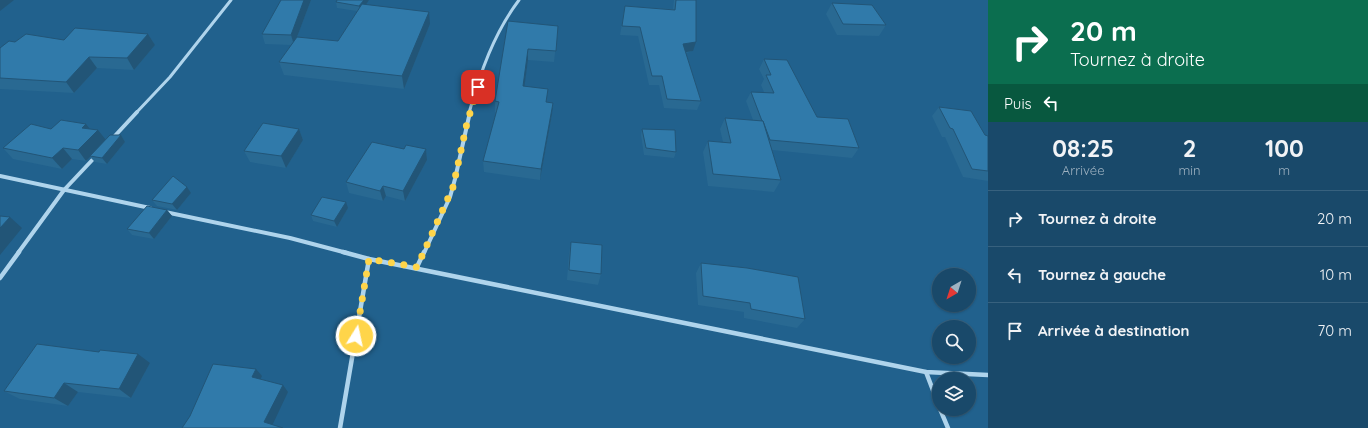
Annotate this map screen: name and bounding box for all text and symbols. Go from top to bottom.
text: 20 m [1070,13,1137,48]
icon: right [1004,16,1056,68]
text: Tournez à droite [1070,48,1205,71]
pin [461,70,495,104]
icon: arrive [467,76,489,98]
icon: left [1040,92,1062,114]
text: Puis [1004,94,1032,113]
text: 08:25 [1052,133,1114,163]
text: 2 [1183,133,1196,163]
text: 100 [1265,133,1304,163]
text: Arrivée [1062,162,1105,178]
text: min [1178,162,1201,178]
text: m [1278,162,1290,178]
icon: right [1004,208,1026,230]
text: Tournez à droite [1038,209,1157,228]
text: 20 m [1317,209,1352,228]
icon: left [1004,264,1026,286]
text: Tournez à gauche [1038,265,1166,284]
text: 10 m [1320,265,1352,284]
north arrow [932,268,976,312]
map controls [932,268,976,416]
position arrow [335,315,377,357]
button: search [932,320,976,364]
icon: arrive [1004,320,1026,342]
text: Arrivée à destination [1038,321,1190,340]
text: 70 m [1318,321,1352,340]
button: layers [932,372,976,416]

